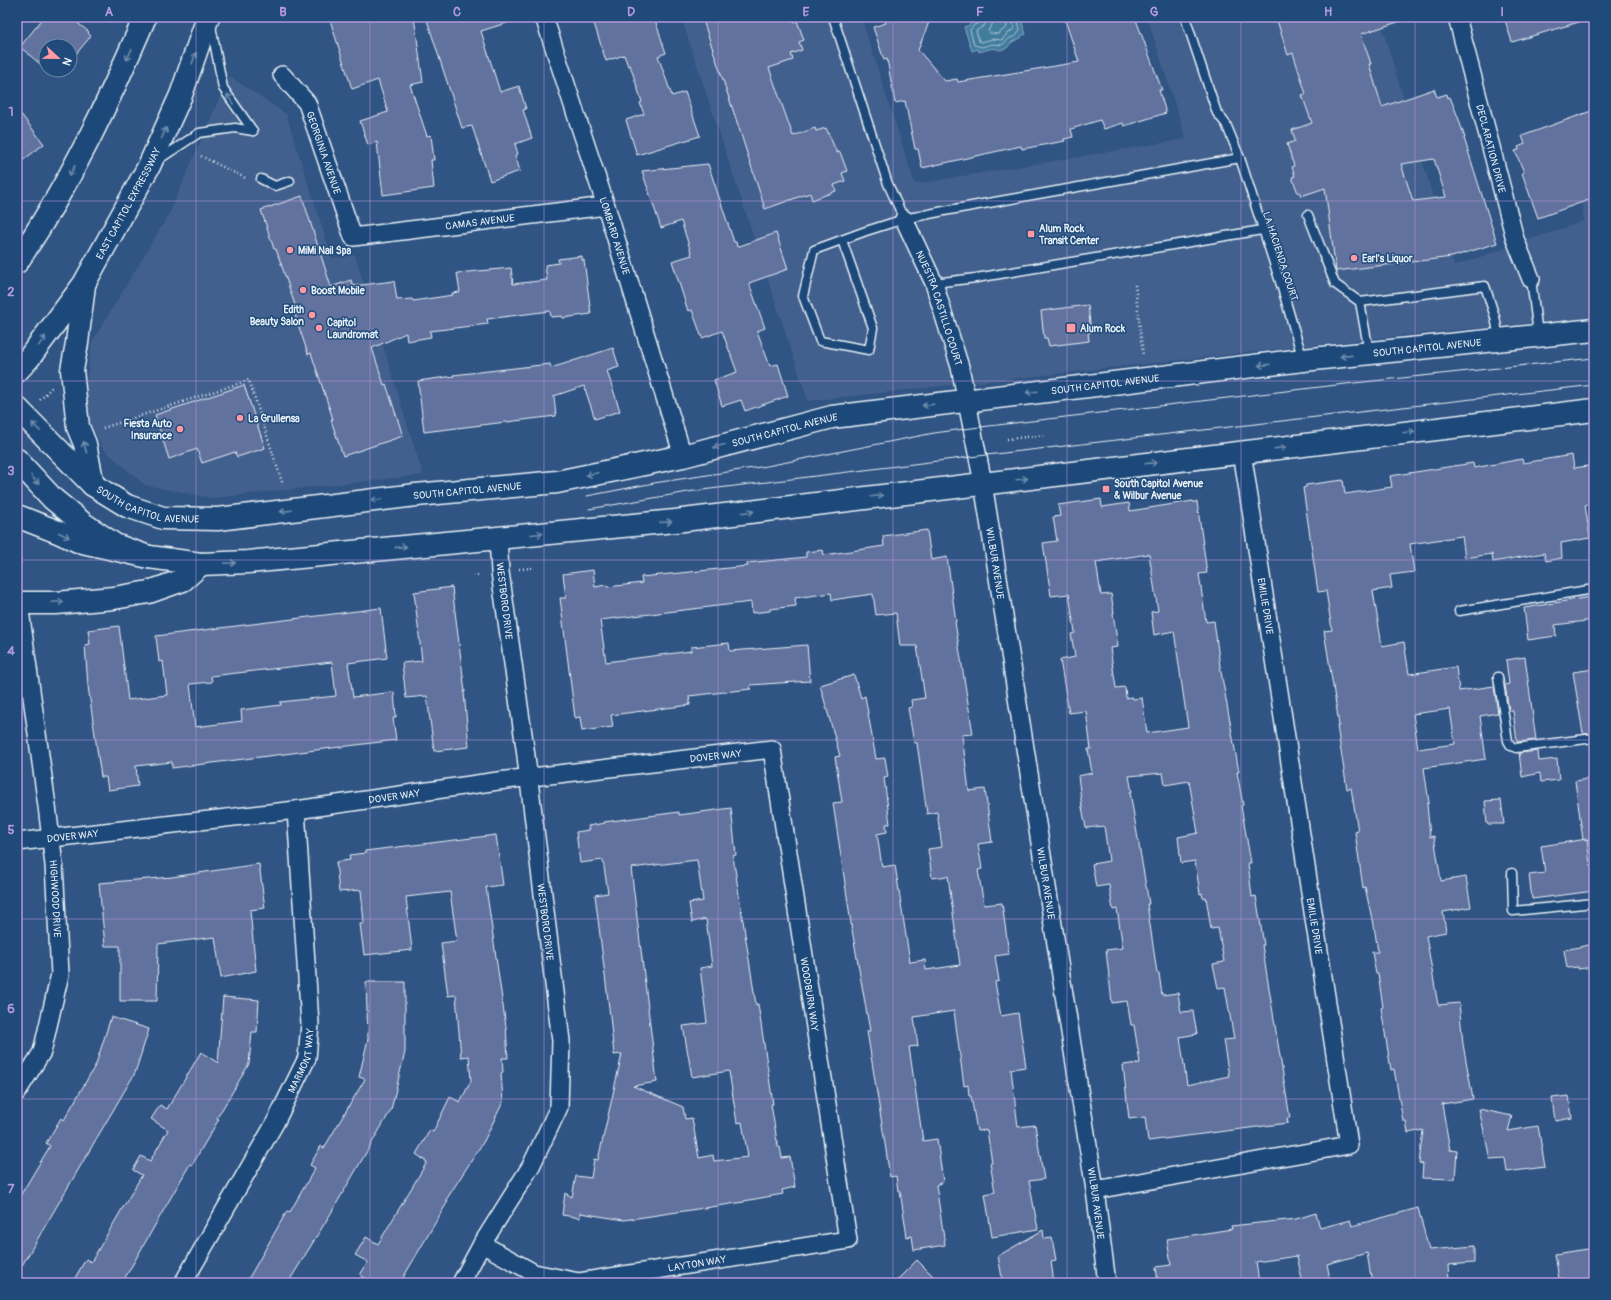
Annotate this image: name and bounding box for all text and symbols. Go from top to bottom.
text: A [105,4,114,20]
text: B [279,4,287,20]
text: C [453,4,461,20]
text: D [627,4,635,20]
text: E [803,4,810,20]
text: F [976,4,984,20]
text: G [1150,4,1159,20]
text: H [1324,4,1332,20]
text: I [1500,4,1504,20]
north arrow [38,38,78,78]
one-way arrow [125,48,132,60]
one-way arrow [190,53,198,65]
text: N [59,56,74,68]
one-way arrow [226,94,234,105]
street label: DECLARATION DRIVE [1473,103,1508,194]
text: 1 [8,104,14,120]
street label: GEORGINIA AVENUE [303,110,343,196]
one-way arrow [161,127,168,139]
street label: EAST CAPITOL EXPRESSWAY [94,145,164,262]
one-way arrow [67,165,75,177]
street label: LOMBARD AVENUE [596,196,632,276]
street label: LA HACIENDA COURT [1260,210,1300,303]
street label: CAMAS AVENUE [445,212,515,233]
place label: Alum Rock Transit Center [1038,223,1099,247]
marker: Alum Rock Transit Center [1026,229,1036,239]
marker: MiMi Nail Spa [285,245,295,255]
place label: MiMi Nail Spa [298,245,351,257]
street label: NUESTRA CASTILLO COURT [913,249,964,368]
marker: Earl's Liquor [1349,253,1359,263]
place label: Earl's Liquor [1362,253,1413,265]
text: 2 [7,284,15,300]
marker: Boost Mobile [298,285,308,295]
place label: Boost Mobile [311,285,366,297]
place label: Edith Beauty Salon [250,304,304,328]
marker: Edith Beauty Salon [307,310,317,320]
place label: Capitol Laundromat [327,317,379,341]
marker: Alum Rock [1065,322,1077,334]
marker: Capitol Laundromat [314,323,324,333]
place label: Alum Rock [1080,323,1126,335]
one-way arrow [38,336,46,347]
street label: SOUTH CAPITOL AVENUE [1372,337,1482,360]
one-way arrow [1340,352,1353,359]
one-way arrow [1258,362,1271,369]
street label: SOUTH CAPITOL AVENUE [1051,372,1160,397]
one-way arrow [1026,388,1039,396]
one-way arrow [922,401,935,409]
street label: SOUTH CAPITOL AVENUE [731,411,838,450]
marker: La Grullensa [235,413,245,423]
place label: La Grullensa [248,413,300,425]
place label: Fiesta Auto Insurance [123,418,173,442]
one-way arrow [31,422,41,432]
marker: Fiesta Auto Insurance [175,424,185,434]
one-way arrow [1402,428,1415,436]
one-way arrow [81,440,88,453]
one-way arrow [713,443,726,451]
one-way arrow [1273,444,1286,452]
one-way arrow [1144,460,1157,467]
text: 3 [7,463,15,479]
one-way arrow [586,471,599,479]
one-way arrow [30,474,39,484]
one-way arrow [1015,475,1028,482]
place label: South Capitol Avenue & Wilbur Avenue [1114,478,1204,502]
street label: SOUTH CAPITOL AVENUE [412,480,522,502]
street label: SOUTH CAPITOL AVENUE [94,484,199,526]
marker: South Capitol Avenue & Wilbur Avenue [1101,484,1111,494]
one-way arrow [870,493,883,500]
one-way arrow [371,496,384,504]
one-way arrow [280,507,293,515]
one-way arrow [741,508,754,516]
one-way arrow [659,518,672,526]
street label: WILBUR AVENUE [983,527,1006,600]
one-way arrow [530,530,543,537]
one-way arrow [57,532,69,539]
one-way arrow [394,544,407,551]
one-way arrow [223,559,236,567]
street label: WESTBORO DRIVE [493,562,515,640]
street label: EMILIE DRIVE [1255,577,1275,635]
one-way arrow [51,599,64,606]
text: 4 [7,643,15,659]
street label: DOVER WAY [689,748,742,766]
street label: DOVER WAY [368,787,421,807]
text: 5 [7,822,15,838]
street label: DOVER WAY [46,828,99,846]
street label: WILBUR AVENUE [1034,847,1057,920]
street label: HIGHWOOD DRIVE [46,859,63,938]
street label: WESTBORO DRIVE [534,883,556,961]
street label: EMILIE DRIVE [1304,897,1324,955]
street label: WOODBURN WAY [797,957,821,1033]
text: 6 [7,1001,15,1017]
street label: MARMONT WAY [286,1028,317,1095]
street label: WILBUR AVENUE [1084,1167,1106,1240]
text: 7 [8,1181,15,1197]
street label: LAYTON WAY [667,1253,727,1275]

